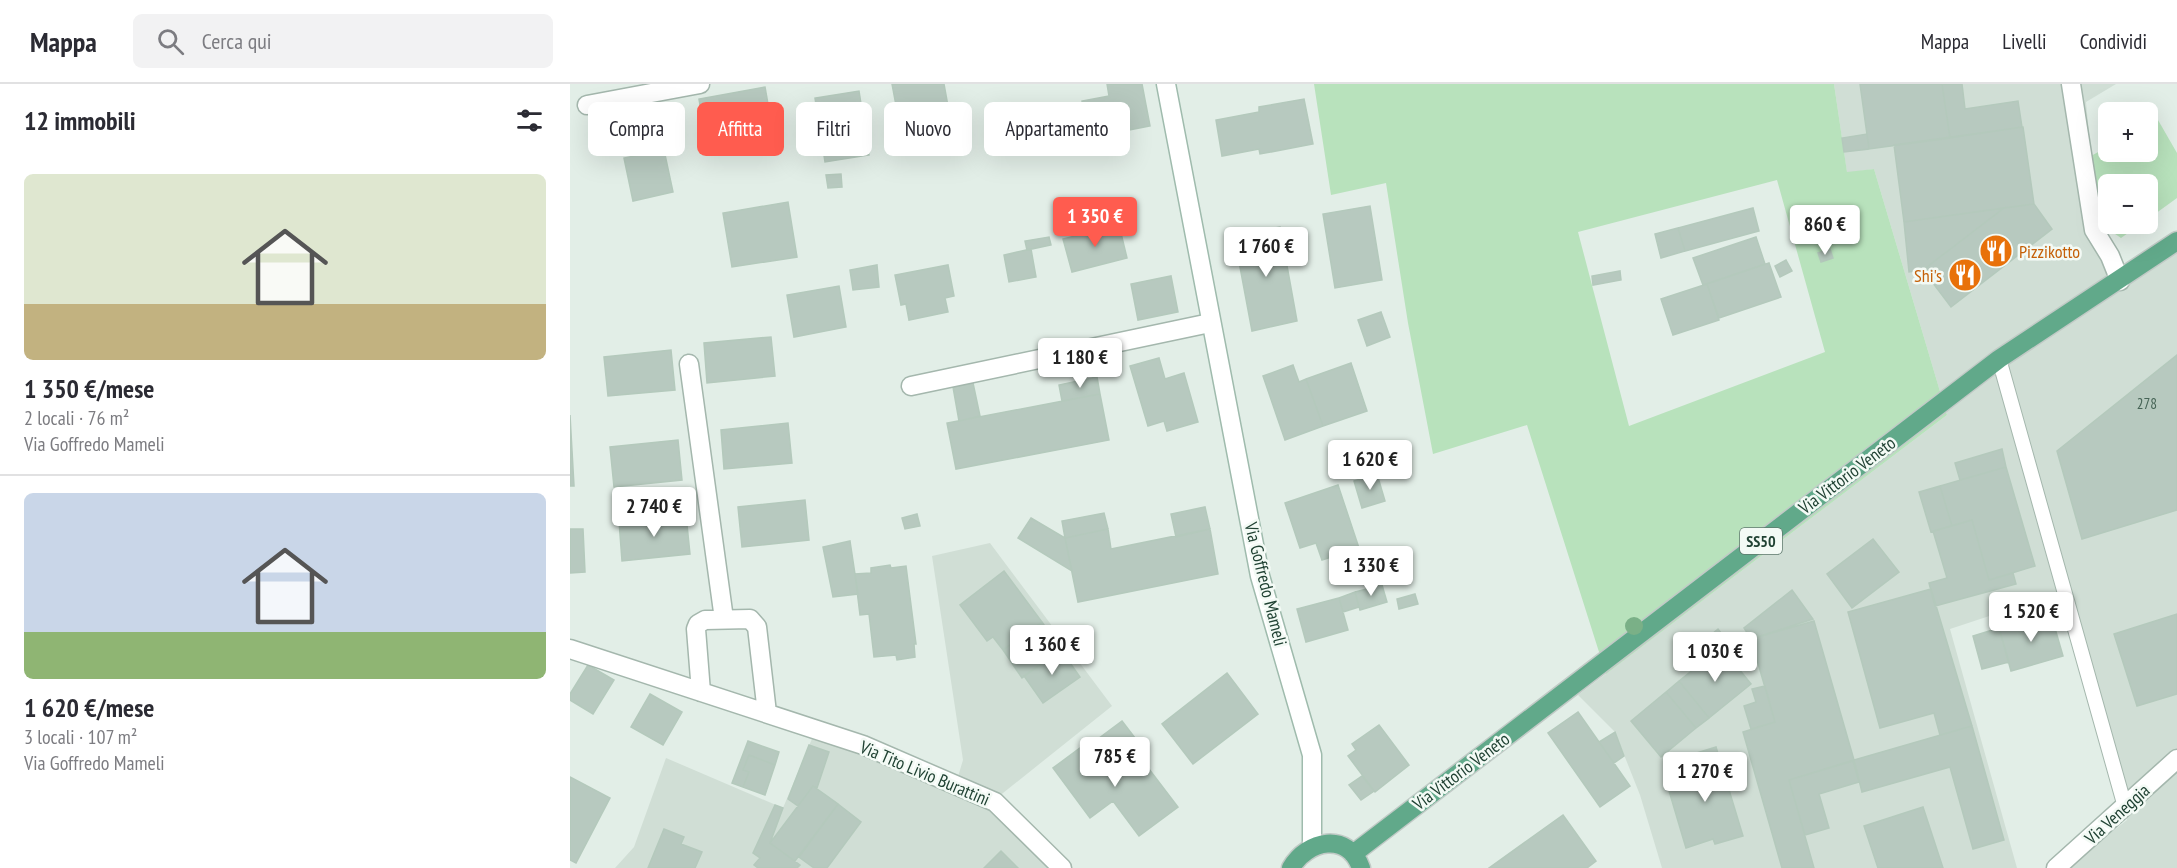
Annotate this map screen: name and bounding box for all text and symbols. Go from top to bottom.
search box [133,14,553,68]
text: Mappa [30,23,97,60]
icon: search [154,25,187,58]
text: Cerca qui [202,27,271,55]
text: Mappa [1921,28,1969,55]
text: Livelli [2002,28,2047,55]
text: Condividi [2080,28,2147,55]
chip: Compra [588,102,685,156]
chip: Affitta [697,102,784,156]
chip: Filtri [796,102,872,156]
chip: Nuovo [884,102,972,156]
chip: Appartamento [984,102,1130,156]
map controls [2098,102,2158,234]
button: + [2098,102,2158,162]
text: 12 immobili [24,104,136,137]
icon: filters [513,104,546,137]
button: − [2098,174,2158,234]
pin: 1 350 € [1040,197,1150,248]
text: 1 350 € [1067,203,1123,229]
pin: 860 € [1783,205,1867,256]
text: 860 € [1804,211,1846,237]
icon: home [231,213,339,321]
pin: 1 760 € [1211,227,1321,278]
text: 1 760 € [1238,233,1294,259]
restaurant icon: Pizzikotto [1978,233,2014,269]
place label: Pizzikotto [2019,240,2080,263]
restaurant icon: Shi's [1947,257,1983,293]
place label: Shi's [1914,264,1942,287]
pin: 1 180 € [1025,338,1135,389]
text: 1 180 € [1052,344,1108,370]
text: 1 350 €/mese [24,372,154,405]
house number: 278 [2137,394,2157,413]
text: 2 locali · 76 m² [24,405,129,431]
text: Via Goffredo Mameli [24,431,165,457]
street label: Via Vittorio Veneto [1793,431,1900,520]
pin: 1 620 € [1315,440,1425,491]
text: 1 620 € [1342,446,1398,472]
pin: 2 740 € [599,487,709,538]
text: 2 740 € [626,493,682,519]
street label: Via Goffredo Mameli [1239,519,1292,648]
road number: SS50 [1740,528,1782,554]
icon: home [231,532,339,640]
pin: 1 330 € [1316,546,1426,597]
text: 1 330 € [1343,552,1399,578]
pin: 1 520 € [1976,592,2086,643]
text: 1 520 € [2003,598,2059,624]
pin: 1 360 € [997,625,1107,676]
text: 1 360 € [1024,631,1080,657]
pin: 1 030 € [1660,632,1770,683]
text: 1 030 € [1687,638,1743,664]
text: 1 620 €/mese [24,691,154,724]
text: 3 locali · 107 m² [24,724,137,750]
street label: Via Vittorio Veneto [1407,727,1514,816]
street label: Via Tito Livio Burattini [856,735,993,811]
pin: 785 € [1073,737,1157,788]
text: 785 € [1094,743,1136,769]
text: Via Goffredo Mameli [24,750,165,776]
pin: 1 270 € [1650,752,1760,803]
text: 1 270 € [1677,758,1733,784]
street label: Via Veneggia [2079,779,2154,850]

